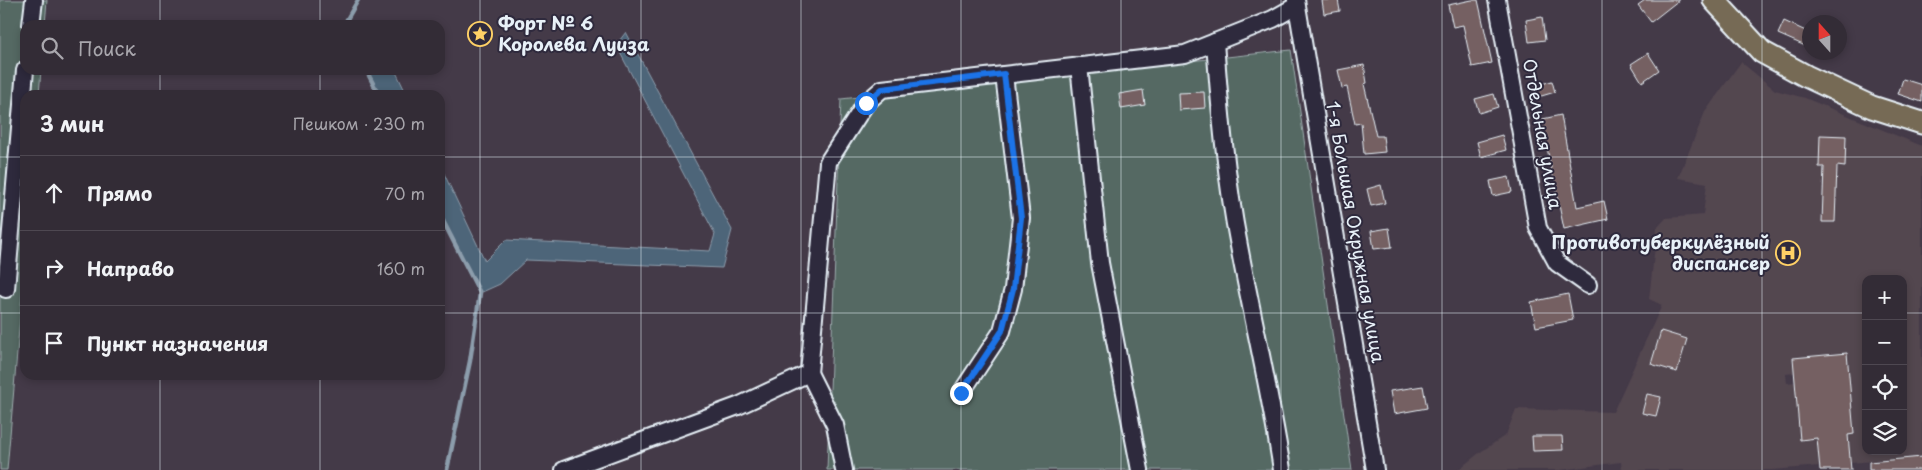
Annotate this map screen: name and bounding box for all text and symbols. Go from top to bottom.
place label: Форт № 6 Королева Луиза [498,9,650,57]
north arrow [1802,15,1847,60]
search box [20,20,445,75]
place icon: Форт № 6 Королева Луиза [467,21,493,47]
icon: search [38,34,66,62]
text: Поиск [78,34,136,62]
street label: Отдельная улица [1517,56,1570,212]
route start [855,92,878,115]
street label: 1-я Большая Окружная улица [1320,99,1393,365]
text: 3 мин [40,107,104,139]
text: Пешком · 230 m [293,111,425,135]
icon: ahead [40,179,68,207]
text: Прямо [87,179,152,207]
text: 70 m [385,181,425,205]
place label: Противотуберкулёзный диспансер [1552,228,1770,276]
hospital icon: Противотуберкулёзный диспансер [1775,240,1801,266]
icon: right [40,254,68,282]
text: Направо [87,254,174,282]
text: 160 m [377,256,425,280]
map controls [1862,275,1907,455]
button: + [1862,275,1907,320]
button: − [1862,320,1907,365]
icon: arrive [40,329,68,357]
text: Пункт назначения [87,329,268,357]
button: locate [1862,365,1907,410]
route end [950,382,973,405]
button: layers [1862,410,1907,455]

